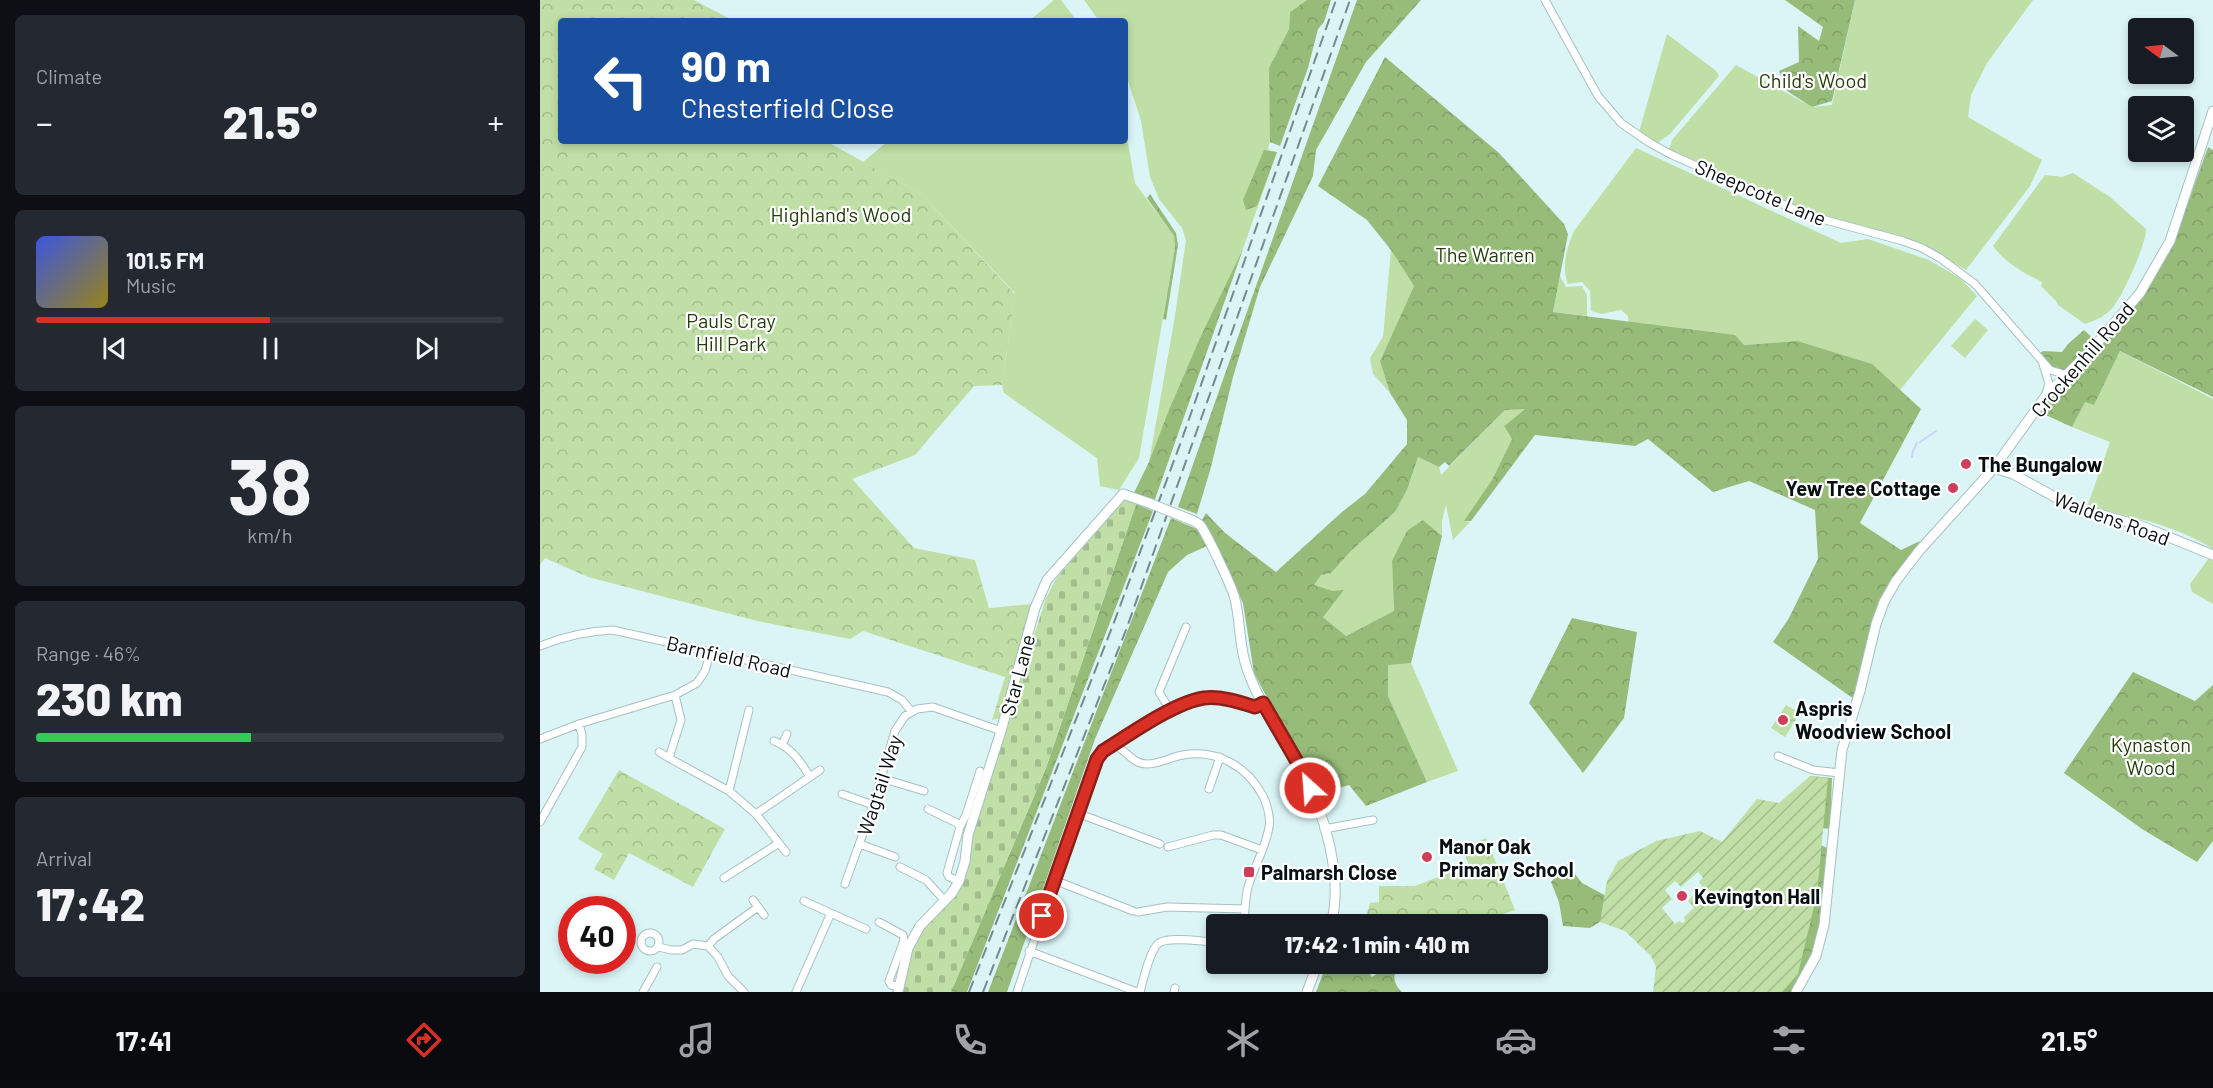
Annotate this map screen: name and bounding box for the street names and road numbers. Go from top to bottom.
street label: Sheepcote Lane [1692,154,1830,230]
street label: Crockenhill Road [2025,296,2139,422]
street label: Waldens Road [2051,486,2173,550]
street label: Barnfield Road [664,630,794,682]
street label: Star Lane [995,632,1039,718]
street label: Wagtail Way [851,732,907,838]

